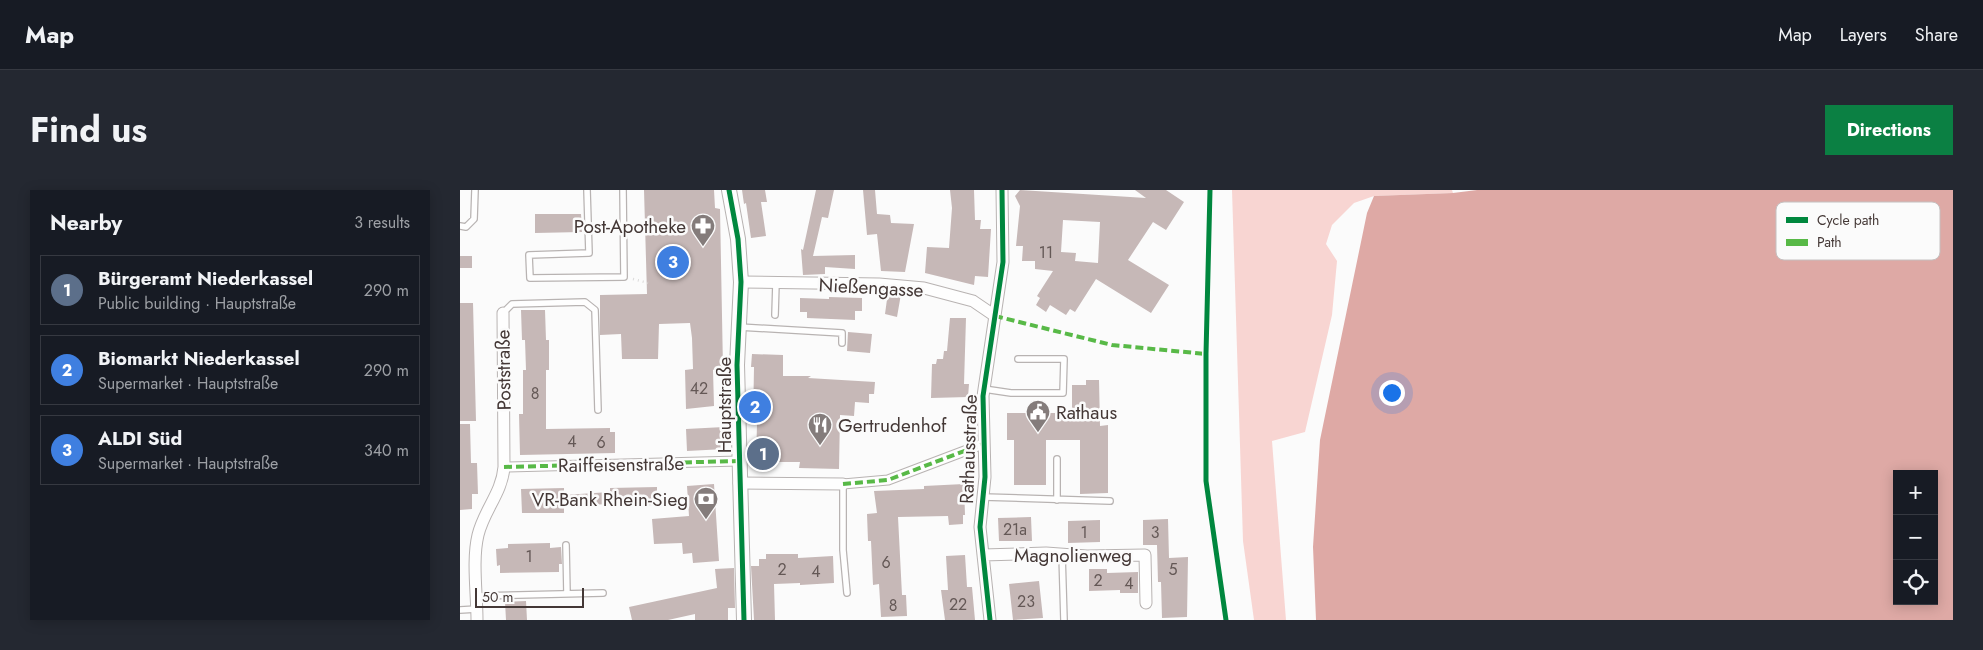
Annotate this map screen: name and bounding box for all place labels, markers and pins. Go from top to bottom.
place label: Post-Apotheke [574,213,686,240]
pharmacy icon: Post-Apotheke [690,213,716,247]
pin: 3 [657,243,689,281]
pin: 2 [739,388,771,426]
public building icon: Rathaus [1025,399,1051,433]
place label: Rathaus [1056,399,1117,426]
restaurant icon: Gertrudenhof [807,412,833,446]
place label: Gertrudenhof [838,412,947,439]
pin: 1 [747,435,779,473]
place label: VR-Bank Rhein-Sieg [532,486,688,513]
bank icon: VR-Bank Rhein-Sieg [693,486,719,520]

